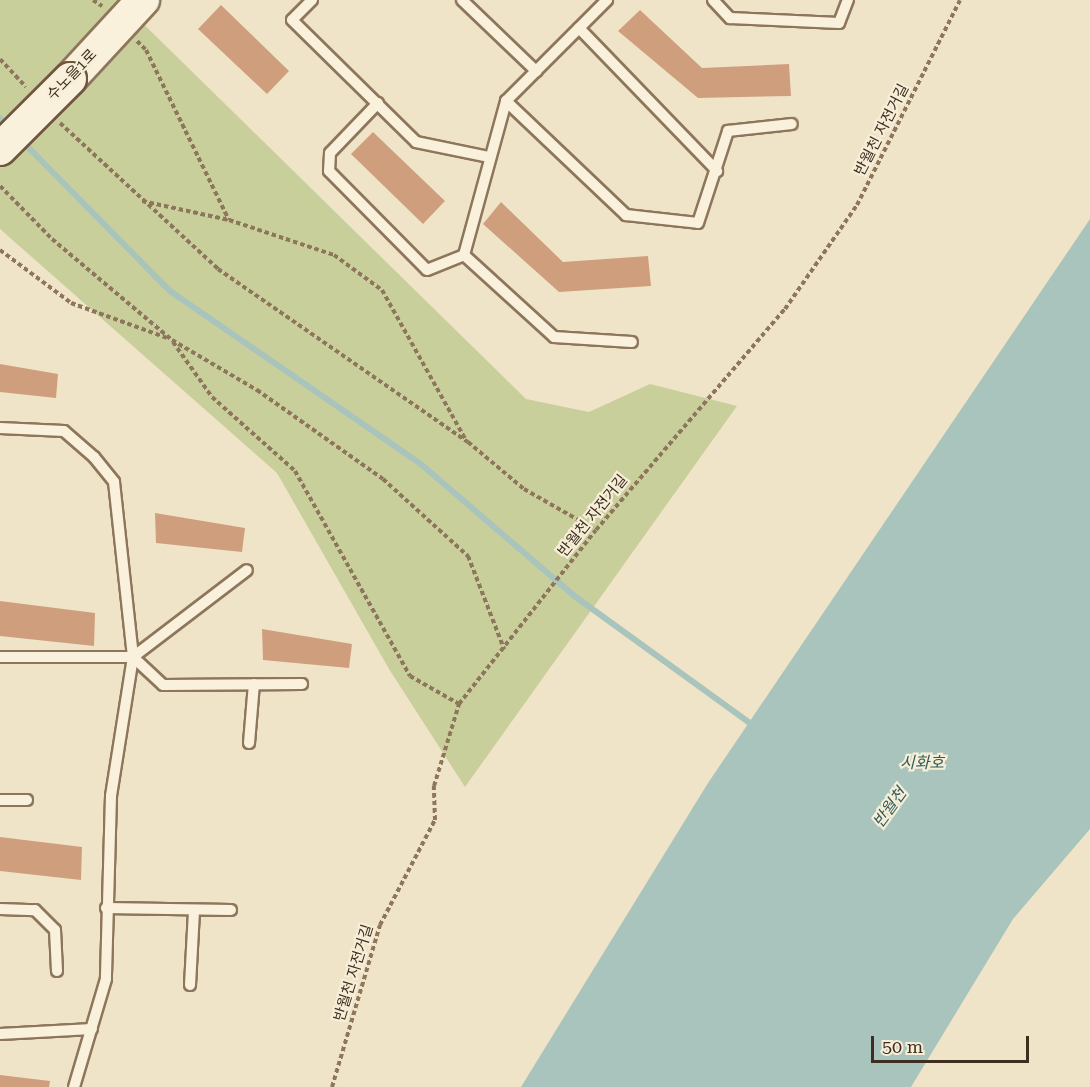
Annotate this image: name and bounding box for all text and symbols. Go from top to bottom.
street label: 수노을1로 [43,46,101,104]
street label: 반월천 자전거길 [851,81,913,179]
street label: 반월천 자전거길 [554,471,632,561]
water label: 시화호 [900,753,944,773]
water label: 반월천 [869,784,911,832]
street label: 반월천 자전거길 [331,922,377,1024]
scale bar [874,1024,1032,1062]
text: 50 m [882,1036,923,1057]

